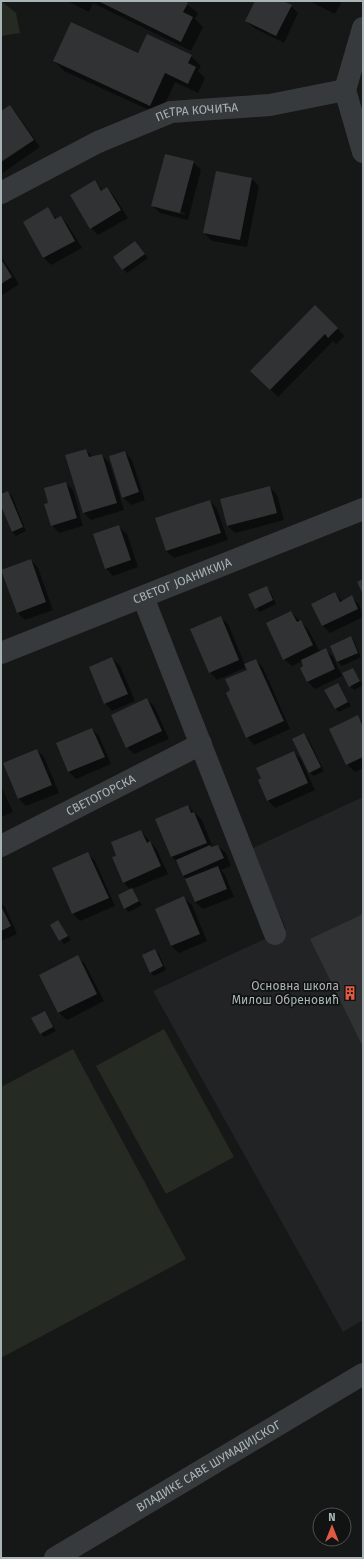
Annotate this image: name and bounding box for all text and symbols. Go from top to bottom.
street label: ПЕТРА КОЧИЋА [153,100,239,125]
street label: СВЕТОГ ЈОАНИКИЈА [131,555,234,607]
street label: СВЕТОГОРСКА [64,772,138,819]
place label: Основна школа Милош Обреновић [232,979,339,1007]
building icon: Основна школа Милош Обреновић [342,985,358,1001]
street label: ВЛАДИКЕ САВЕ ШУМАДИЈСКОГ [134,1418,283,1515]
north arrow [312,1507,352,1547]
text: N [328,1511,336,1524]

